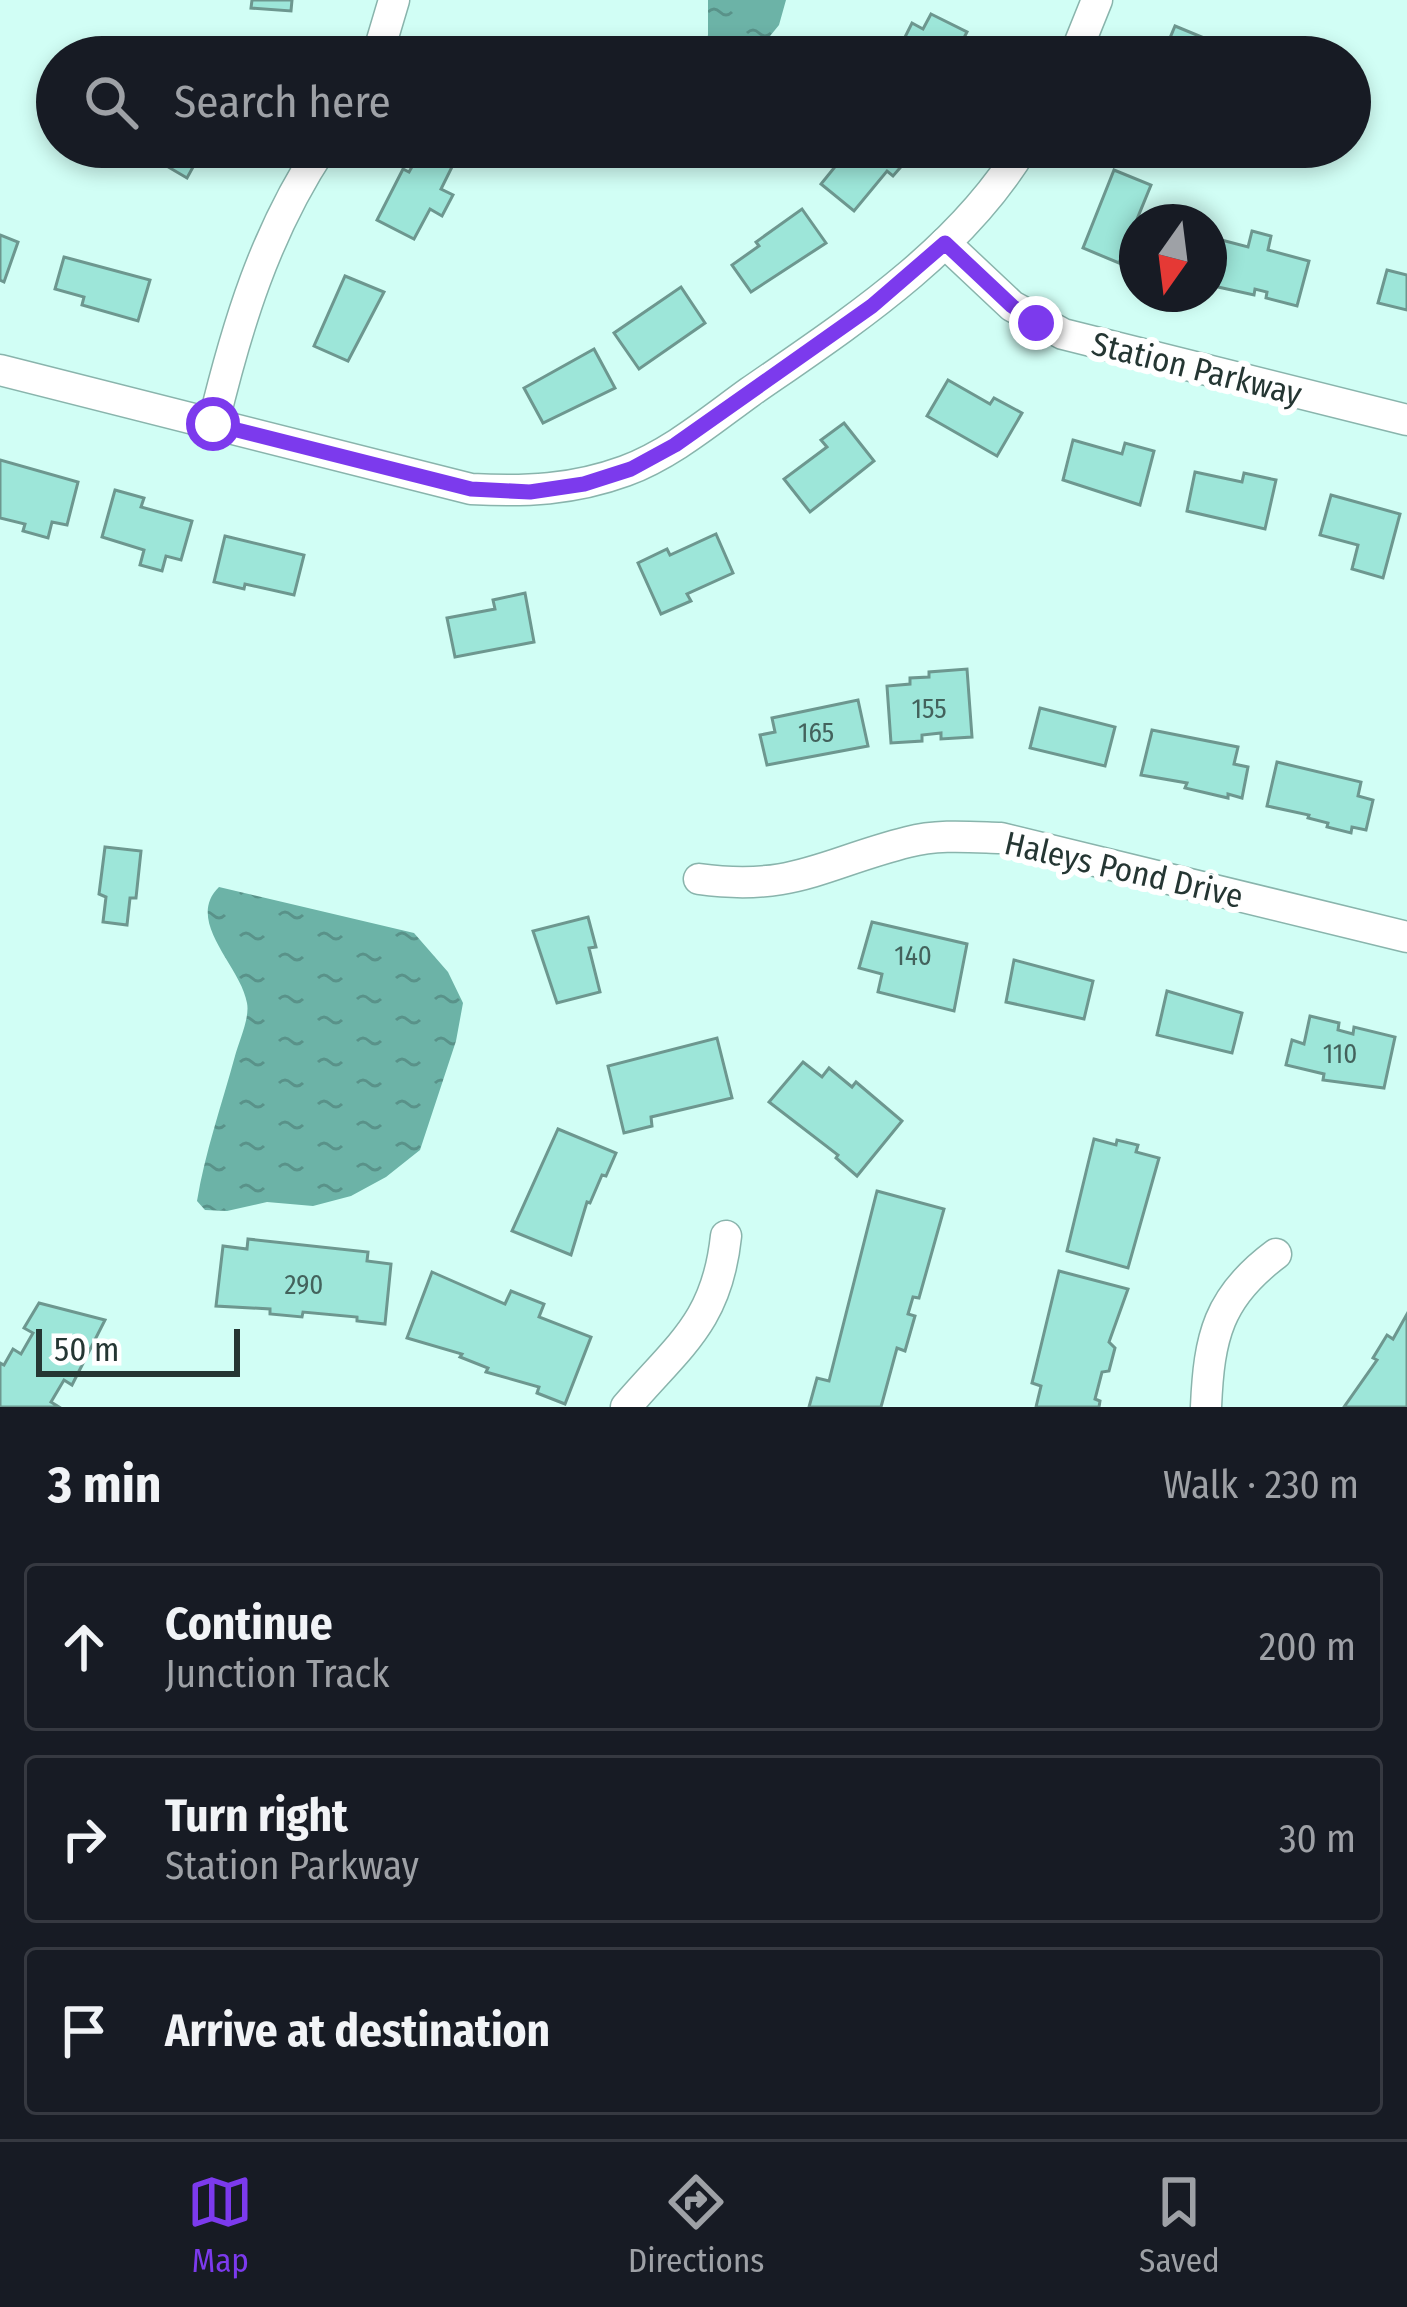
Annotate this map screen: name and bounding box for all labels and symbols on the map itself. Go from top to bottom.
north arrow [1119,204,1227,312]
route end [1009,296,1063,350]
street label: Station Parkway [1088,324,1306,414]
route start [186,397,240,451]
house number: 155 [911,693,947,725]
house number: 165 [798,717,834,749]
street label: Haleys Pond Drive [1001,823,1247,917]
house number: 140 [894,940,932,972]
house number: 110 [1323,1038,1357,1070]
house number: 290 [285,1269,323,1301]
scale bar [36,1323,240,1376]

